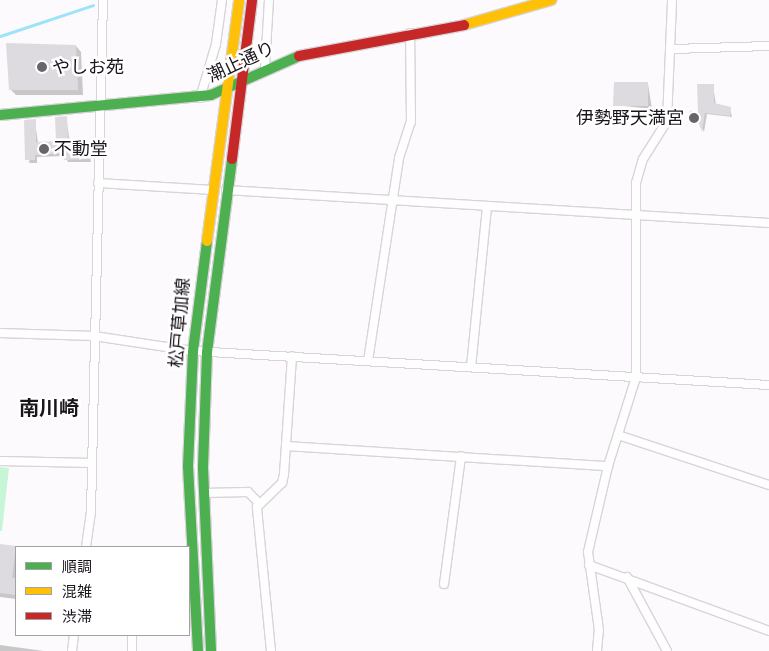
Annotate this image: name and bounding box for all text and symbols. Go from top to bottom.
street label: 潮止通り [204,37,278,87]
place label: やしお苑 [52,56,124,78]
marker: やしお苑 [36,61,48,73]
place label: 伊勢野天満宮 [576,107,684,129]
marker: 伊勢野天満宮 [688,112,700,124]
place label: 不動堂 [54,138,108,160]
marker: 不動堂 [38,143,50,155]
street label: 松戸草加線 [165,277,195,369]
district label: 南川崎 [19,396,79,420]
legend [15,546,190,636]
text: 順調 [62,558,92,576]
text: 混雑 [62,583,92,601]
text: 渋滞 [62,608,92,626]

